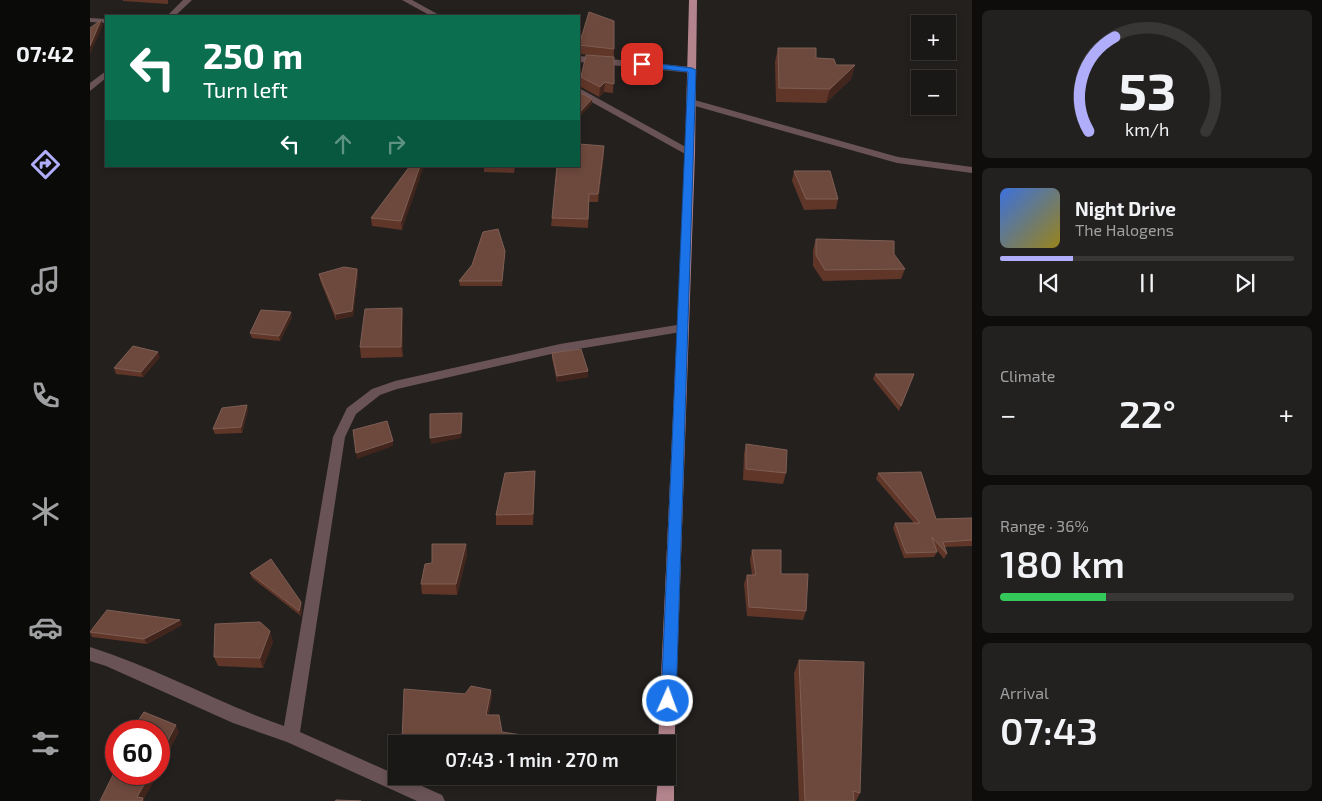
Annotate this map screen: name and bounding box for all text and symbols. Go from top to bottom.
map controls [911,15,956,115]
button: + [911,15,956,60]
text: 250 m [203,34,303,76]
icon: left [120,35,185,100]
text: 07:42 [16,40,74,66]
pin [621,43,663,85]
icon: arrive [628,50,656,78]
text: 53 [1118,58,1176,120]
button: − [911,70,956,115]
text: Turn left [203,76,288,102]
text: km/h [1125,118,1169,140]
icon: left [276,130,304,158]
icon: ahead [329,130,357,158]
icon: right [382,130,410,158]
icon: directions [28,147,63,182]
text: Night Drive [1075,197,1176,220]
text: The Halogens [1075,220,1174,239]
icon: music [28,263,63,298]
icon: previous [1035,269,1063,297]
icon: pause [1133,269,1161,297]
icon: next [1231,269,1259,297]
text: Climate [1000,366,1055,385]
icon: phone [28,378,63,413]
text: 22° [1119,390,1176,436]
text: − [1000,397,1016,431]
text: + [1279,397,1294,431]
icon: climate [28,494,63,529]
text: Range · 36% [1000,516,1089,535]
text: 180 km [1000,540,1125,586]
icon: car [28,610,63,645]
position arrow [641,674,693,726]
text: Arrival [1000,683,1049,702]
text: 07:43 [1000,707,1098,753]
speed limit sign: 60 [105,720,170,785]
icon: filters [28,726,63,761]
text: 07:43 · 1 min · 270 m [445,748,619,771]

